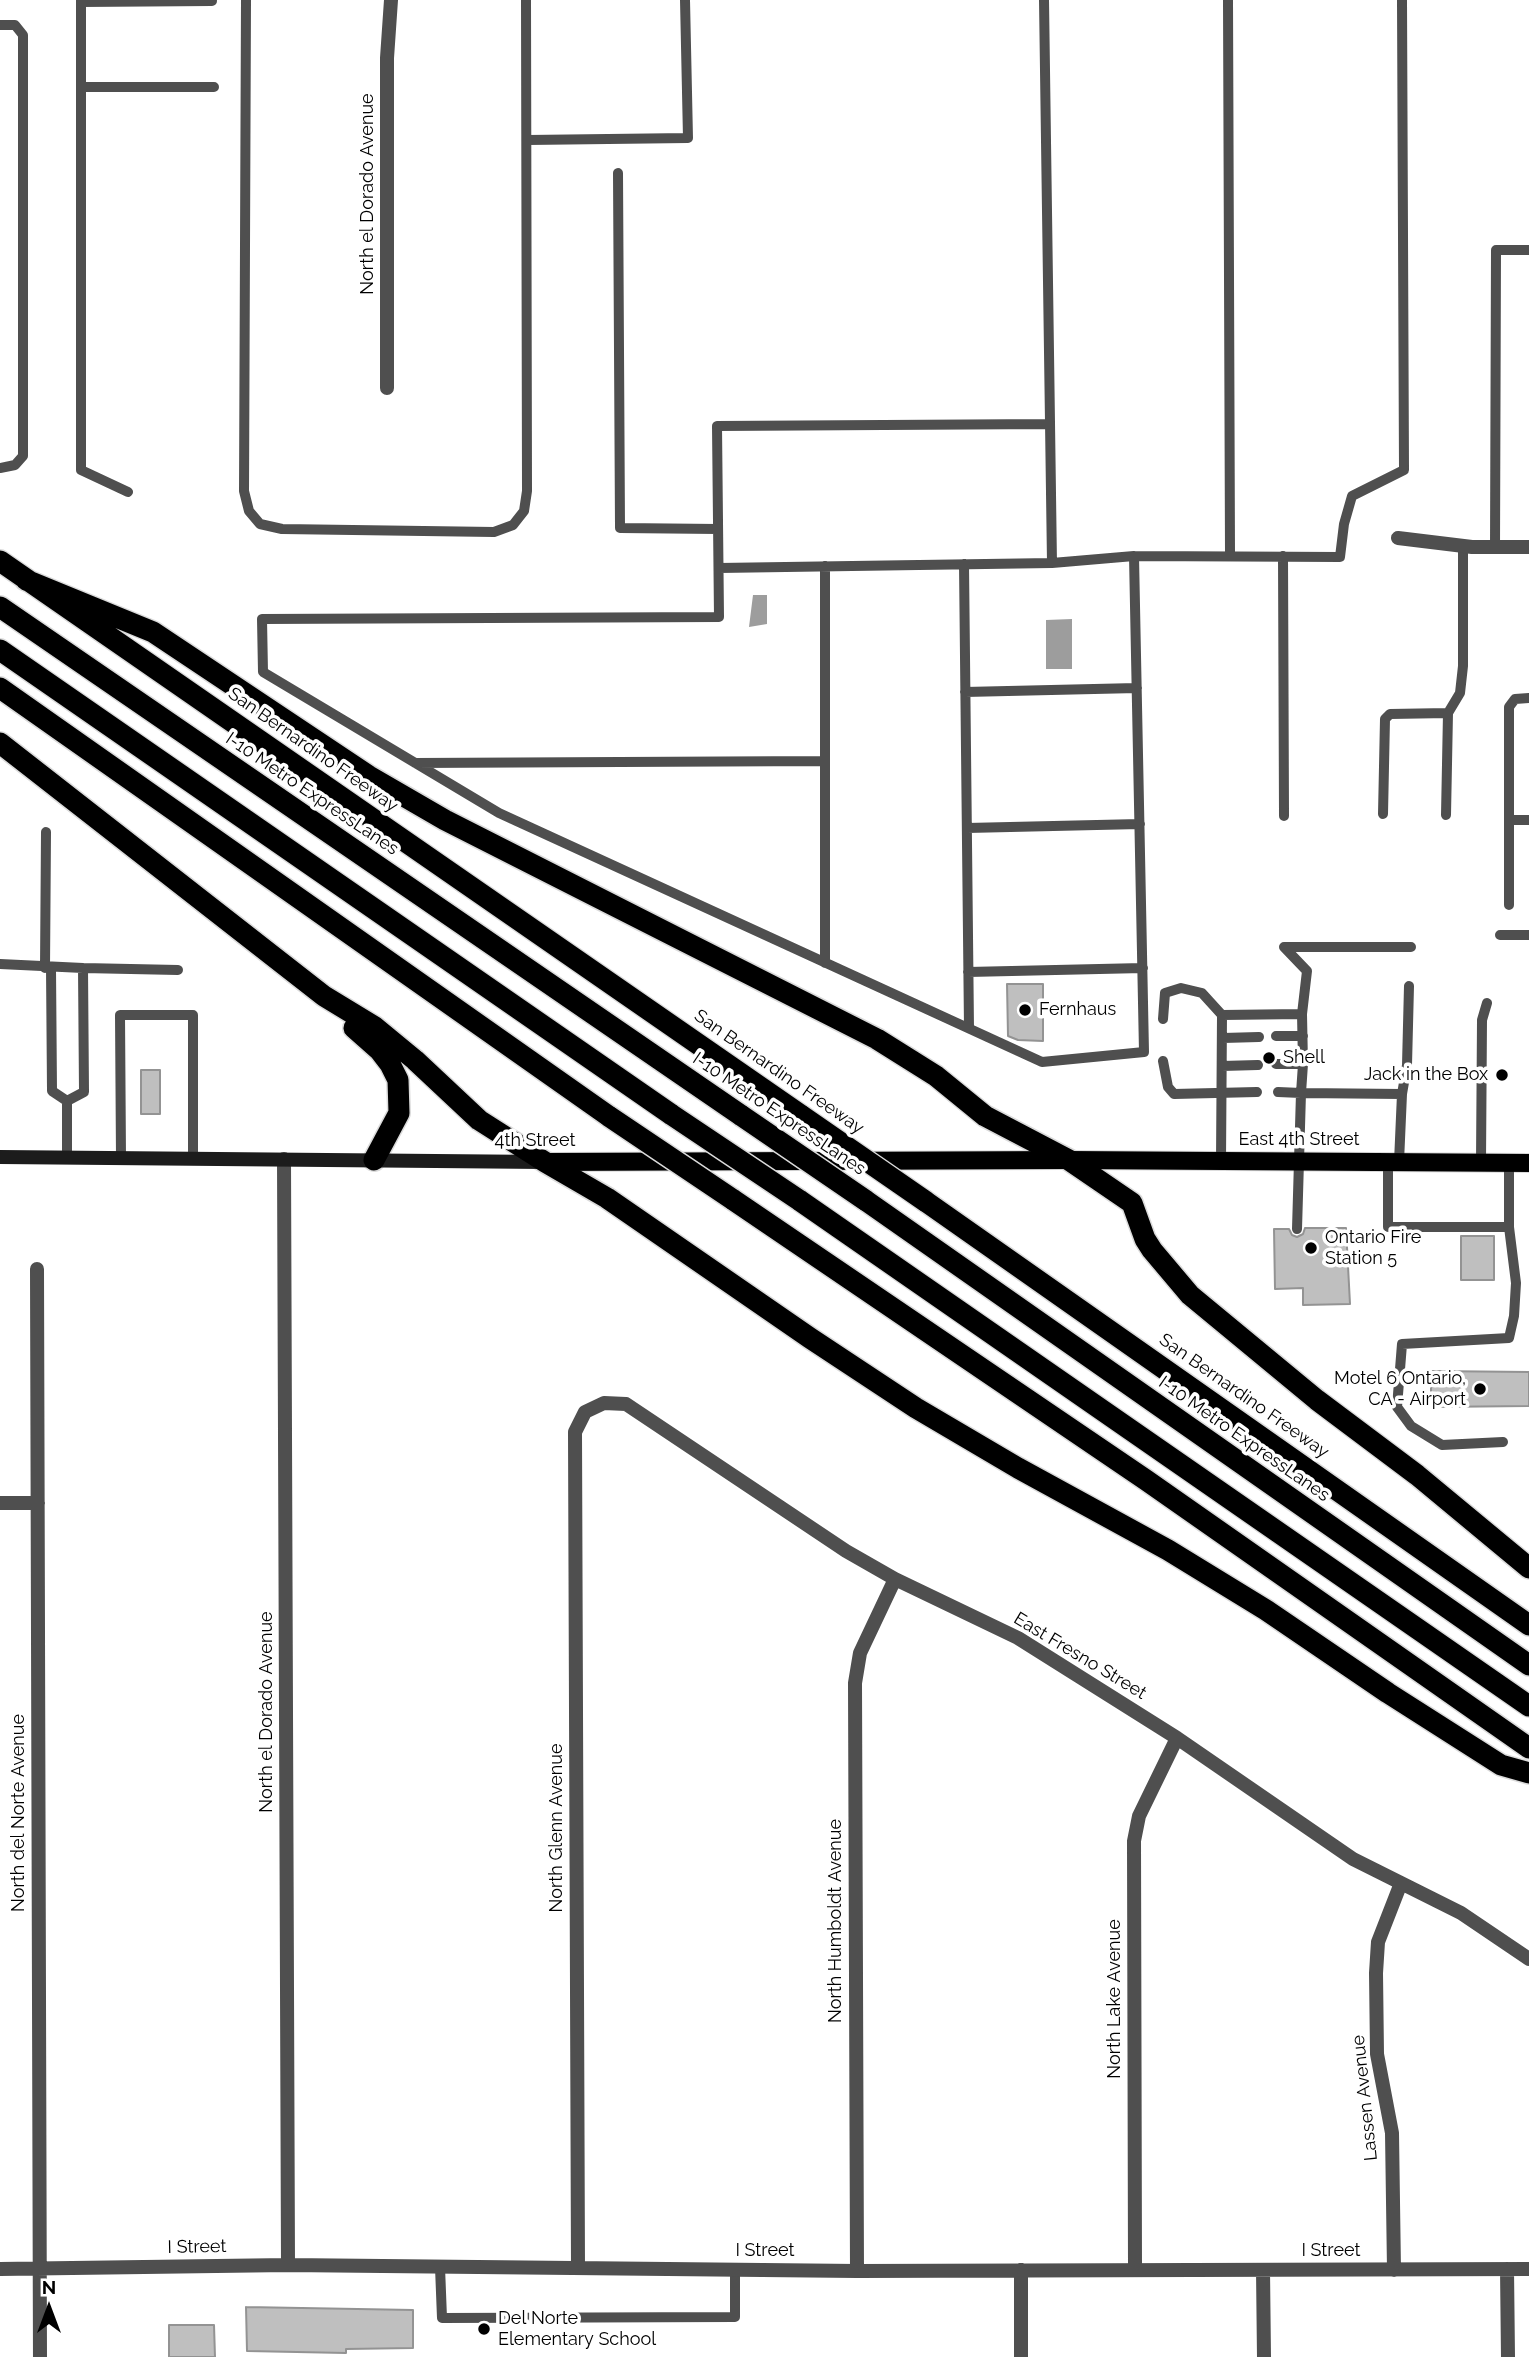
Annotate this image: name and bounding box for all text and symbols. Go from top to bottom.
street label: North el Dorado Avenue [357,93,379,295]
street label: San Bernardino Freeway [224,683,402,817]
street label: I-10 Metro ExpressLanes [221,728,403,860]
place label: Fernhaus [1039,999,1116,1021]
marker: Fernhaus [1017,1002,1033,1018]
street label: San Bernardino Freeway [690,1005,868,1139]
place label: Shell [1283,1047,1325,1069]
street label: I-10 Metro ExpressLanes [688,1048,870,1180]
marker: Shell [1261,1050,1277,1066]
place label: Jack in the Box [1364,1064,1488,1086]
marker: Jack in the Box [1494,1067,1510,1083]
street label: East 4th Street [1239,1129,1359,1151]
street label: 4th Street [495,1130,575,1152]
place label: Ontario Fire Station 5 [1325,1227,1421,1270]
marker: Ontario Fire Station 5 [1303,1240,1319,1256]
street label: San Bernardino Freeway [1155,1329,1333,1463]
place label: Motel 6 Ontario, CA - Airport [1334,1368,1466,1410]
street label: I-10 Metro ExpressLanes [1154,1372,1334,1506]
marker: Motel 6 Ontario, CA - Airport [1472,1381,1488,1397]
street label: East Fresno Street [1010,1608,1150,1704]
street label: North el Dorado Avenue [256,1611,278,1813]
street label: North del Norte Avenue [8,1714,30,1912]
street label: North Glenn Avenue [546,1744,568,1912]
street label: North Humboldt Avenue [825,1819,847,2023]
street label: North Lake Avenue [1104,1919,1126,2079]
street label: Lassen Avenue [1348,2034,1382,2162]
street label: I Street [167,2236,227,2258]
street label: I Street [736,2240,794,2262]
street label: I Street [1302,2240,1360,2262]
north arrow [14,2273,84,2343]
text: N [42,2276,56,2298]
place label: Del Norte Elementary School [498,2308,656,2350]
marker: Del Norte Elementary School [476,2321,492,2337]

